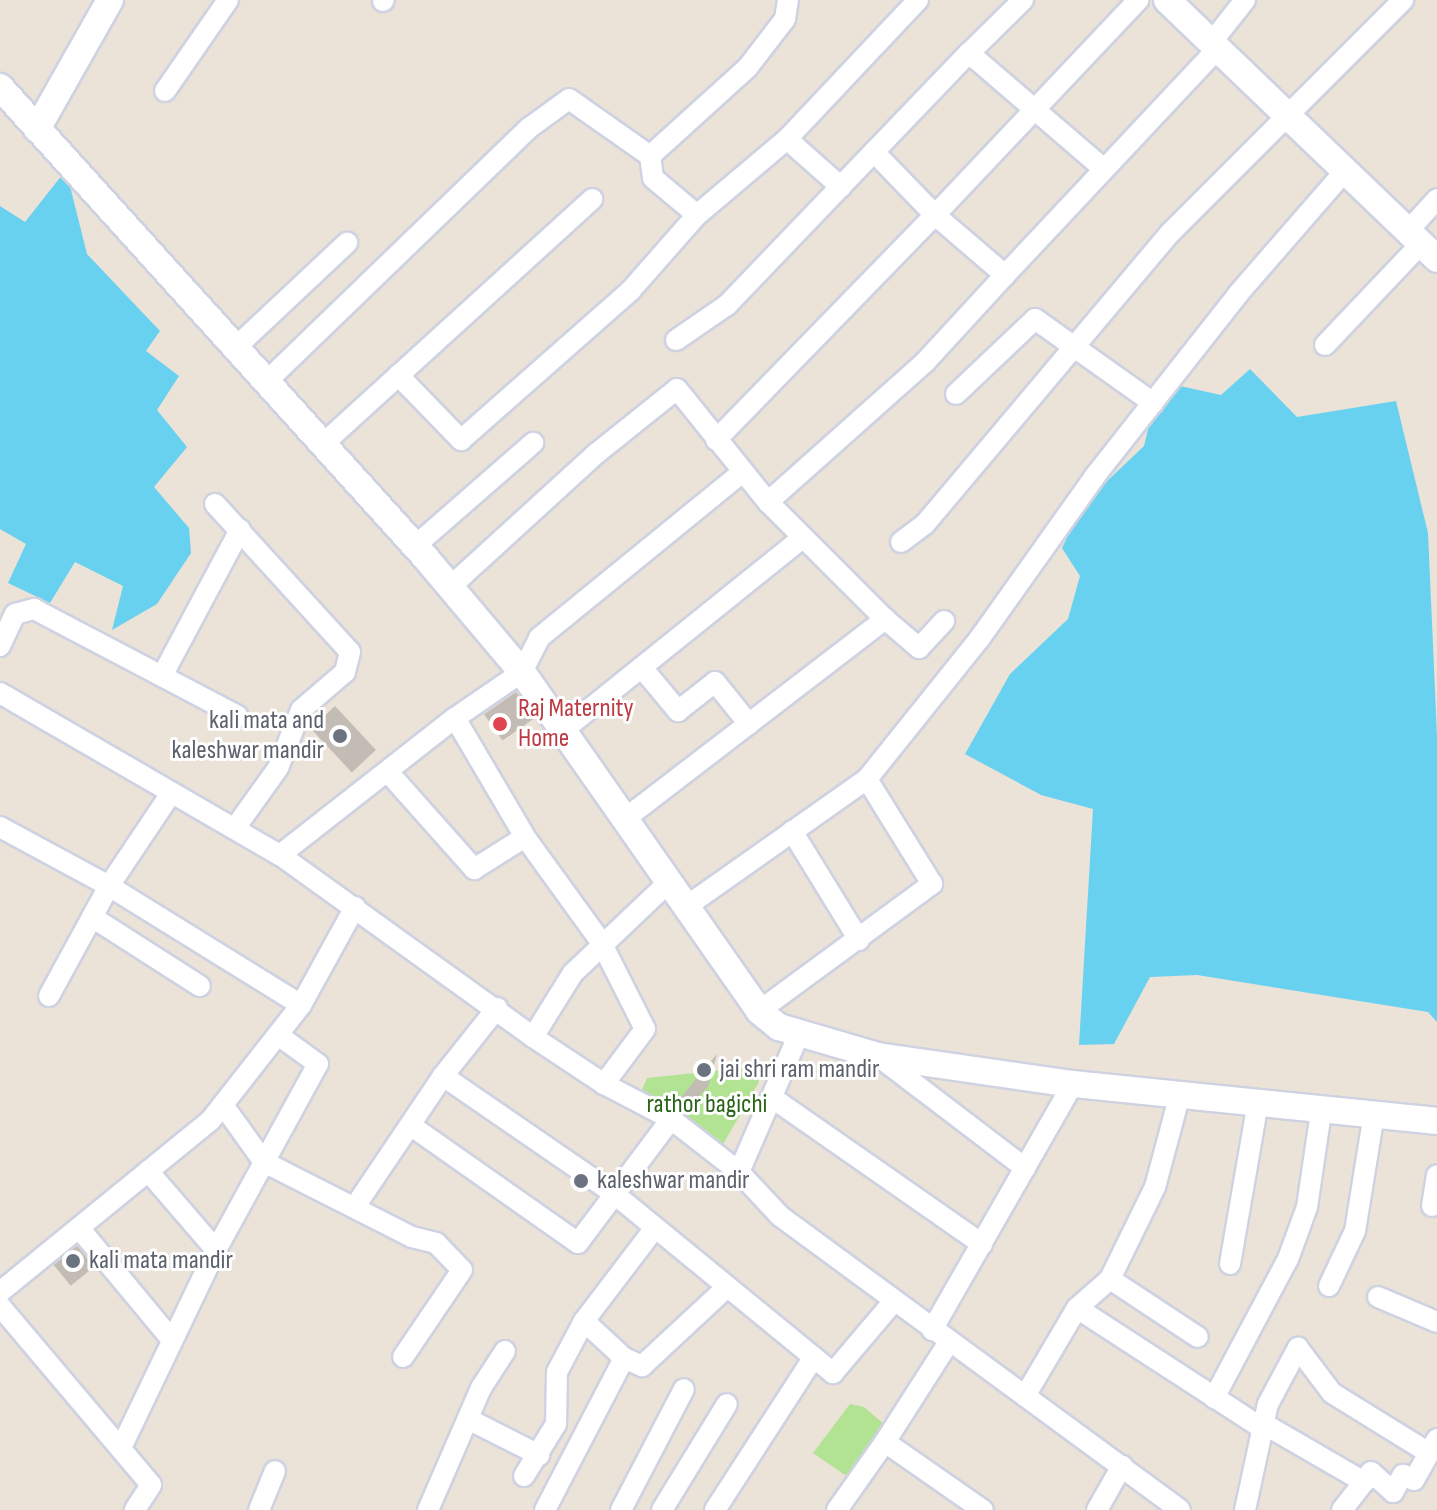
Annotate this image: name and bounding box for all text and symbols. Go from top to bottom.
place label: Raj Maternity Home [518,693,634,754]
place label: kali mata and kaleshwar mandir [171,705,324,766]
marker: Raj Maternity Home [489,713,511,735]
marker: kali mata and kaleshwar mandir [331,727,349,745]
place label: jai shri ram mandir [720,1054,879,1086]
marker: jai shri ram mandir [695,1061,713,1079]
park label: rathor bagichi [647,1089,767,1121]
place label: kaleshwar mandir [597,1165,750,1197]
marker: kaleshwar mandir [572,1172,590,1190]
place label: kali mata mandir [89,1245,233,1277]
marker: kali mata mandir [64,1252,82,1270]

